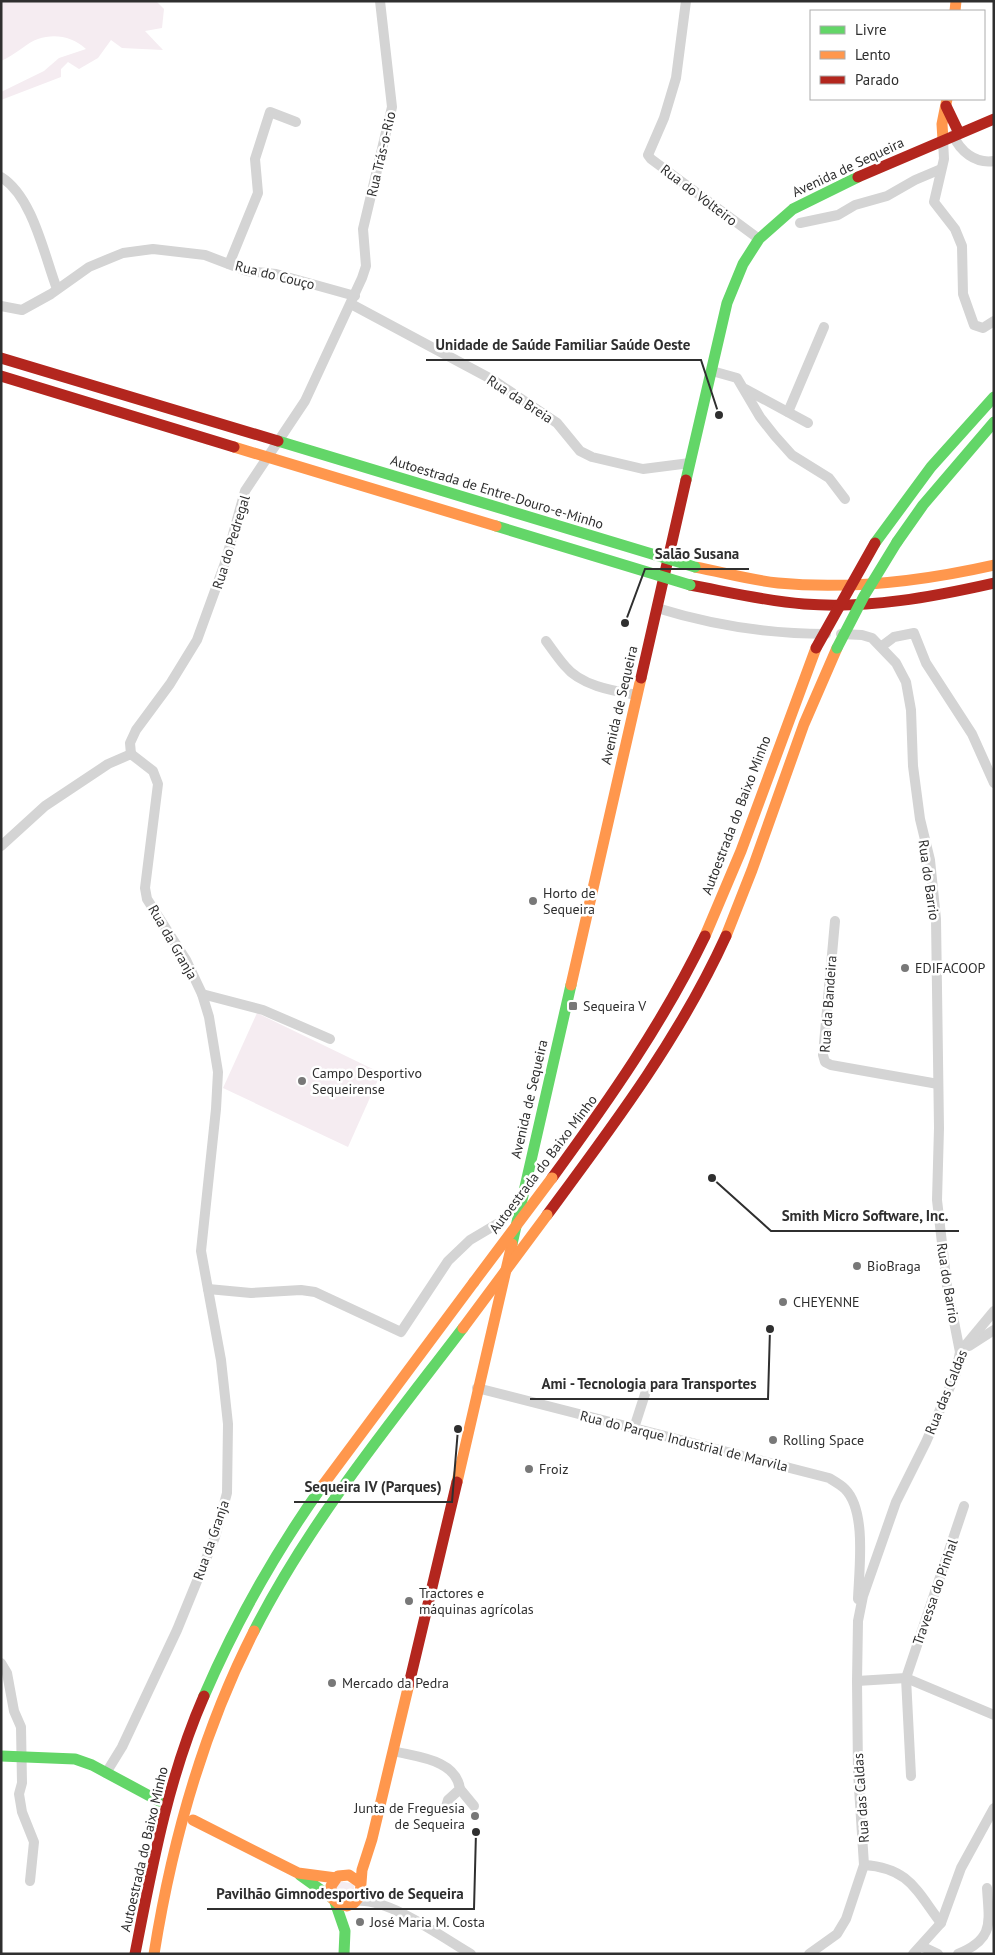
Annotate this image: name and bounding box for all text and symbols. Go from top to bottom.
legend [810,10,985,100]
text: Livre [855,20,887,39]
text: Lento [855,45,891,64]
text: Parado [855,70,899,89]
street label: Rua Trás-o-Rio [362,110,400,198]
street label: Avenida de Sequeira [789,133,907,201]
street label: Rua do Volteiro [657,160,741,230]
street label: Rua do Couço [233,256,317,294]
callout: Unidade de Saúde Familiar Saúde Oeste [426,330,701,360]
text: Unidade de Saúde Familiar Saúde Oeste [436,335,691,354]
street label: Rua da Breia [483,371,557,427]
street label: Autoestrada de Entre-Douro-e-Minho [388,451,606,533]
street label: Rua do Pedregal [208,493,254,591]
callout: Salão Susana [645,539,749,569]
text: Salão Susana [655,544,739,563]
street label: Avenida de Sequeira [597,644,641,766]
street label: Autoestrada do Baixo Minho [697,733,775,897]
street label: Rua do Barrio [914,839,944,921]
place label: Horto de Sequeira [543,884,596,918]
marker: Horto de Sequeira [527,895,539,907]
street label: Rua da Granja [144,901,202,983]
street label: Rua da Bandeira [816,955,840,1053]
place label: EDIFACOOP [915,959,986,977]
marker: EDIFACOOP [899,962,911,974]
place label: Sequeira V [583,997,646,1015]
marker: Sequeira V [567,1000,579,1012]
street label: Avenida de Sequeira [507,1038,551,1160]
place label: Campo Desportivo Sequeirense [312,1064,422,1098]
marker: Campo Desportivo Sequeirense [296,1075,308,1087]
street label: Autoestrada do Baixo Minho [485,1091,601,1237]
callout: Smith Micro Software, Inc. [771,1201,959,1231]
text: Smith Micro Software, Inc. [782,1206,949,1225]
street label: Rua do Barrio [933,1242,963,1324]
place label: BioBraga [867,1257,921,1275]
marker: BioBraga [851,1260,863,1272]
place label: CHEYENNE [793,1293,860,1311]
marker: CHEYENNE [777,1296,789,1308]
street label: Rua das Caldas [921,1347,971,1437]
callout: Ami - Tecnologia para Transportes [530,1369,768,1399]
text: Ami - Tecnologia para Transportes [541,1374,757,1393]
street label: Rua do Parque Industrial de Marvila [578,1406,790,1476]
place label: Rolling Space [783,1431,864,1449]
marker: Rolling Space [767,1434,779,1446]
place label: Froiz [539,1460,569,1478]
marker: Froiz [523,1463,535,1475]
callout: Sequeira IV (Parques) [294,1472,452,1502]
text: Sequeira IV (Parques) [304,1477,442,1496]
street label: Rua da Granja [189,1498,233,1582]
street label: Travessa do Pinhal [908,1537,962,1647]
place label: Tractores e máquinas agrícolas [419,1584,534,1618]
marker: Tractores e máquinas agrícolas [403,1595,415,1607]
place label: Mercado da Pedra [342,1674,449,1692]
marker: Mercado da Pedra [326,1677,338,1689]
street label: Rua das Caldas [849,1753,873,1843]
street label: Autoestrada do Baixo Minho [116,1765,172,1933]
place label: Junta de Freguesia de Sequeira [353,1799,465,1833]
marker: Junta de Freguesia de Sequeira [469,1810,481,1822]
callout: Pavilhão Gimnodesportivo de Sequeira [207,1879,474,1909]
text: Pavilhão Gimnodesportivo de Sequeira [216,1884,464,1903]
place label: José Maria M. Costa [369,1913,485,1931]
marker: José Maria M. Costa [354,1916,366,1928]

